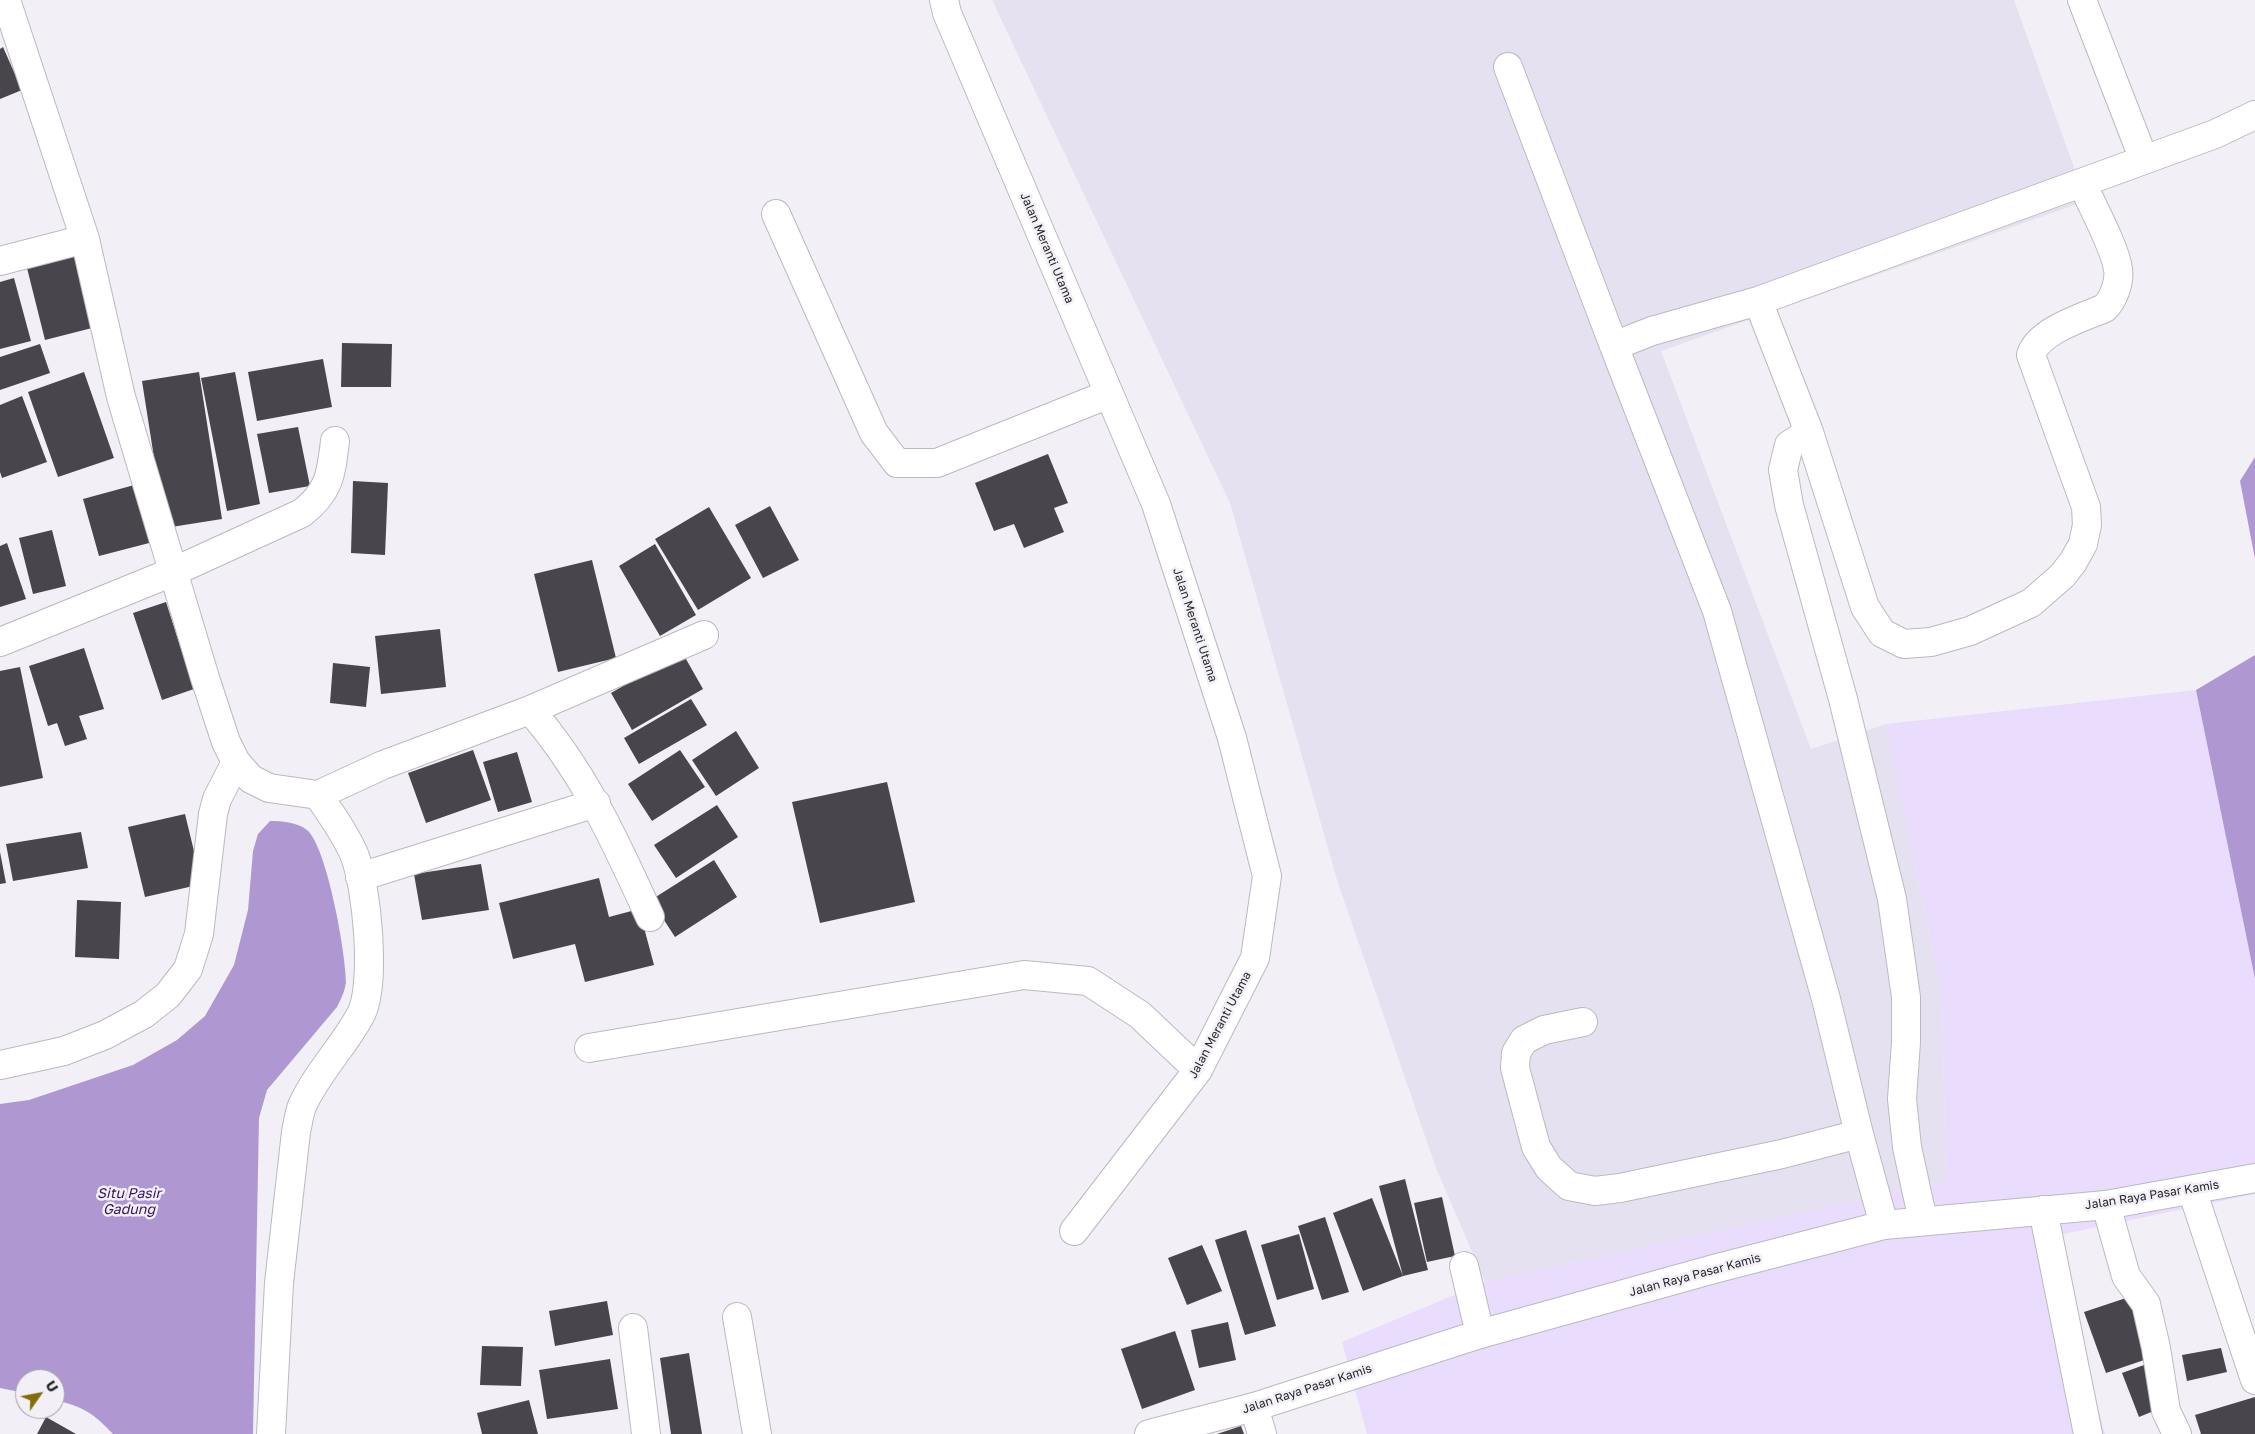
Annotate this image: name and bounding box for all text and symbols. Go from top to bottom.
street label: Jalan Meranti Utama [1017,190,1077,306]
street label: Jalan Meranti Utama [1170,566,1220,684]
street label: Jalan Meranti Utama [1186,969,1254,1081]
street label: Jalan Raya Pasar Kamis [2084,1177,2220,1213]
water label: Situ Pasir Gadung [97,1186,161,1218]
street label: Jalan Raya Pasar Kamis [1628,1250,1762,1300]
street label: Jalan Raya Pasar Kamis [1240,1361,1374,1417]
north arrow [15,1369,65,1419]
text: U [42,1377,62,1395]

